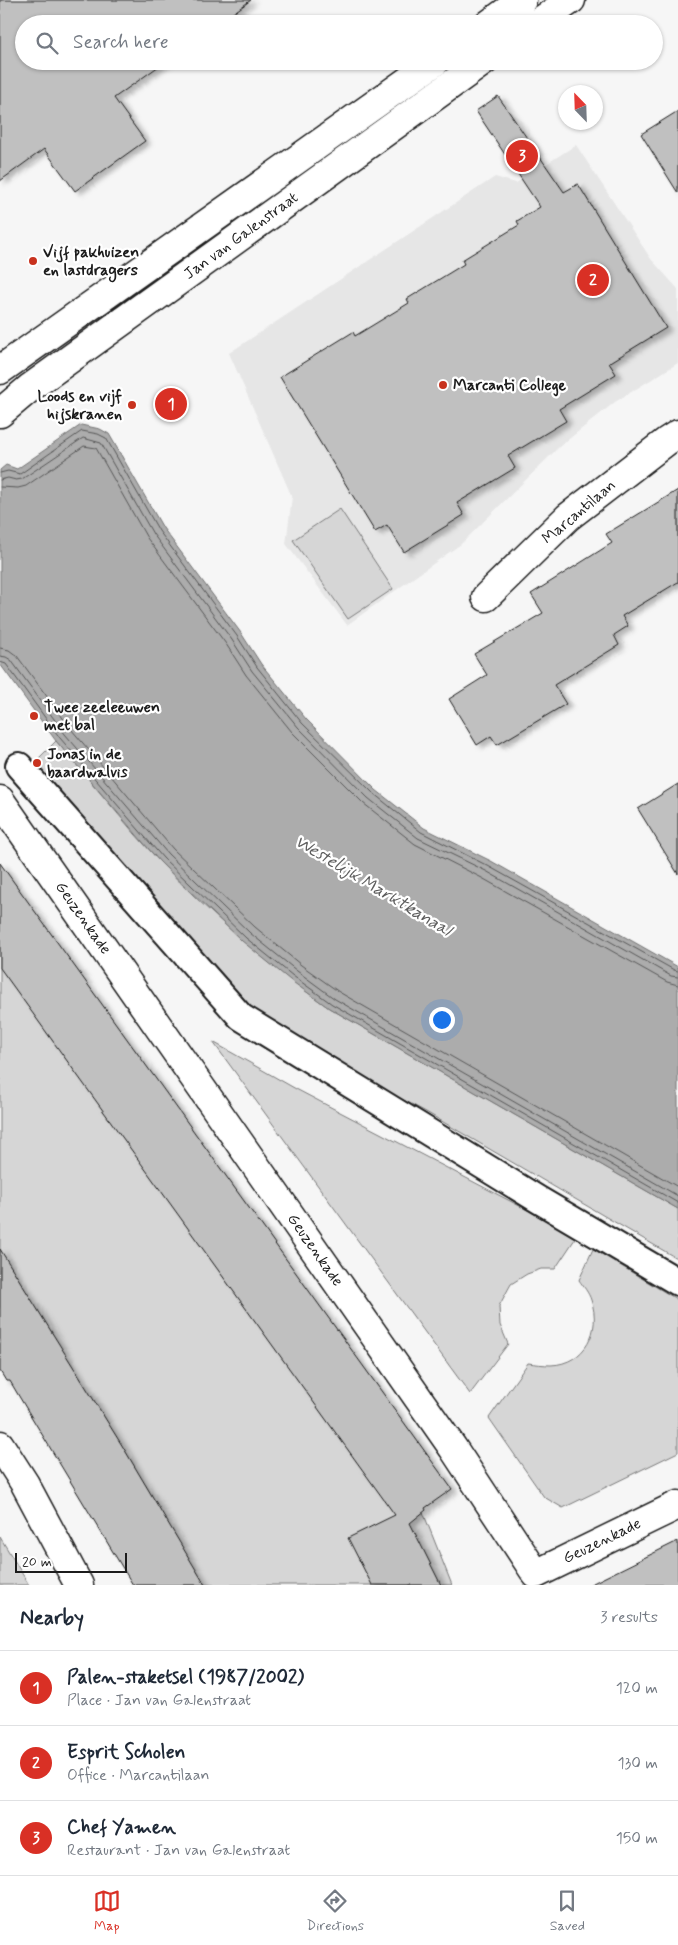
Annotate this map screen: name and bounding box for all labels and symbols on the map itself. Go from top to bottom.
north arrow [558,85,603,130]
pin: 3 [506,137,538,175]
street label: Jan van Galenstraat [180,187,302,285]
place label: Vijf pakhuizen en lastdragers [43,242,139,283]
marker: Vijf pakhuizen en lastdragers [27,255,39,267]
pin: 2 [577,261,609,299]
place label: Marcanti College [453,375,567,397]
marker: Marcanti College [437,379,449,391]
pin: 1 [155,385,187,423]
place label: Loods en vijf hijskranen [38,386,122,425]
marker: Loods en vijf hijskranen [126,399,138,411]
street label: Marcantilaan [538,475,620,549]
place label: Twee zeeleeuwen met bal [44,697,160,736]
marker: Twee zeeleeuwen met bal [28,710,40,722]
place label: Jonas in de baardwalvis [47,744,128,783]
marker: Jonas in de baardwalvis [31,757,43,769]
water label: Westelijk Marktkanaal [290,830,458,944]
street label: Geuzenkade [50,877,116,959]
your location [429,1007,455,1033]
street label: Geuzenkade [282,1209,348,1291]
street label: Geuzenkade [559,1513,645,1569]
scale bar [15,1550,128,1573]

